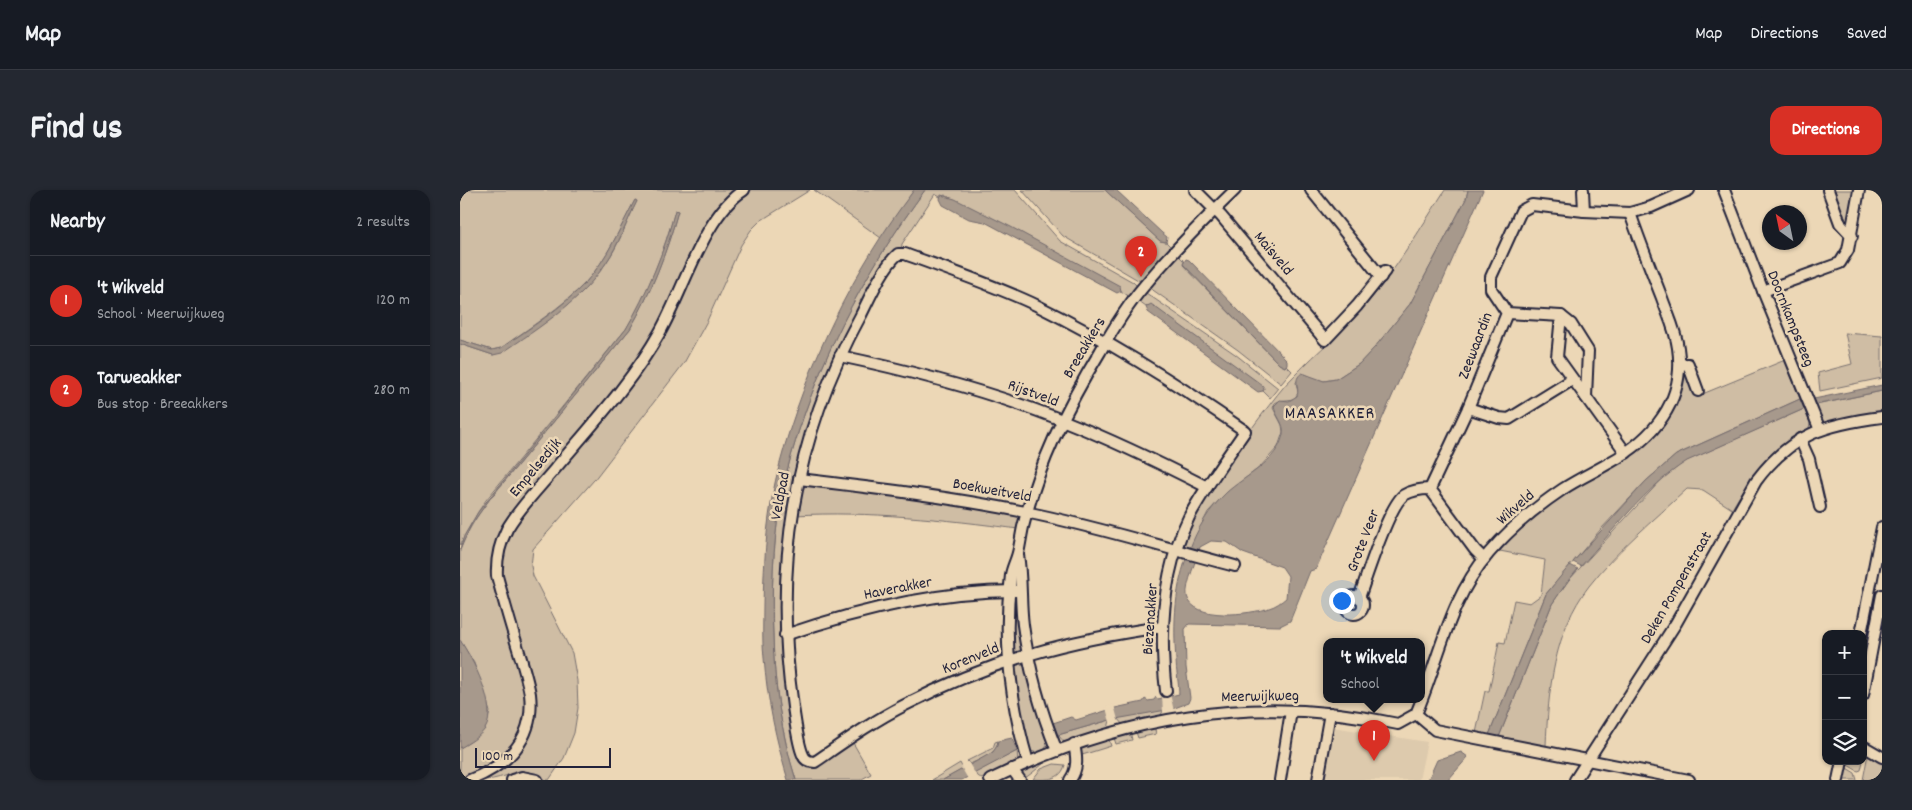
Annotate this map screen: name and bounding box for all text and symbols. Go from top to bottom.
text: Map [25,18,61,52]
text: Map [1695,22,1722,47]
text: Directions [1750,22,1819,47]
text: Saved [1847,22,1887,47]
text: Find us [30,105,122,155]
button: Directions [1770,106,1882,155]
north arrow [1762,205,1807,250]
text: Nearby [50,208,105,238]
text: 2 results [356,211,410,234]
street label: Maïsveld [1248,227,1298,281]
pin: 2 [1125,236,1157,277]
street label: Doornkampsteeg [1760,267,1820,371]
text: 't Wikveld [97,276,164,303]
text: 1 [64,289,68,312]
text: 120 m [376,289,410,312]
text: School · Meerwijkweg [97,303,225,326]
street label: Zeewaardin [1453,309,1499,383]
street label: Breeakkers [1058,313,1112,383]
text: Tarweakker [97,366,181,393]
street label: Rijstveld [1004,374,1062,414]
text: 2 [63,379,70,402]
text: 280 m [373,379,410,402]
text: Bus stop · Breeakkers [97,393,228,416]
district label: MAASAKKER [1285,402,1375,427]
street label: Empelsedijk [504,433,568,503]
street label: Veldpad [765,470,797,522]
street label: Boekweitveld [951,473,1033,509]
street label: Wikveld [1492,485,1540,531]
street label: Grote Veer [1342,506,1386,576]
street label: Deken Pompenstraat [1635,527,1719,649]
street label: Haverakker [862,571,934,607]
street label: Biezenakker [1137,582,1165,656]
your location [1329,588,1355,614]
map controls [1822,630,1867,765]
button: + [1822,630,1867,675]
street label: Korenveld [939,637,1003,681]
popup [1323,638,1425,703]
text: 't Wikveld [1341,646,1408,673]
text: School [1341,673,1379,696]
button: − [1822,675,1867,720]
street label: Meerwijkweg [1221,685,1299,709]
pin: 1 [1358,720,1390,761]
button: layers [1822,720,1867,765]
scale bar [475,745,611,768]
text: 100 m [482,747,513,767]

